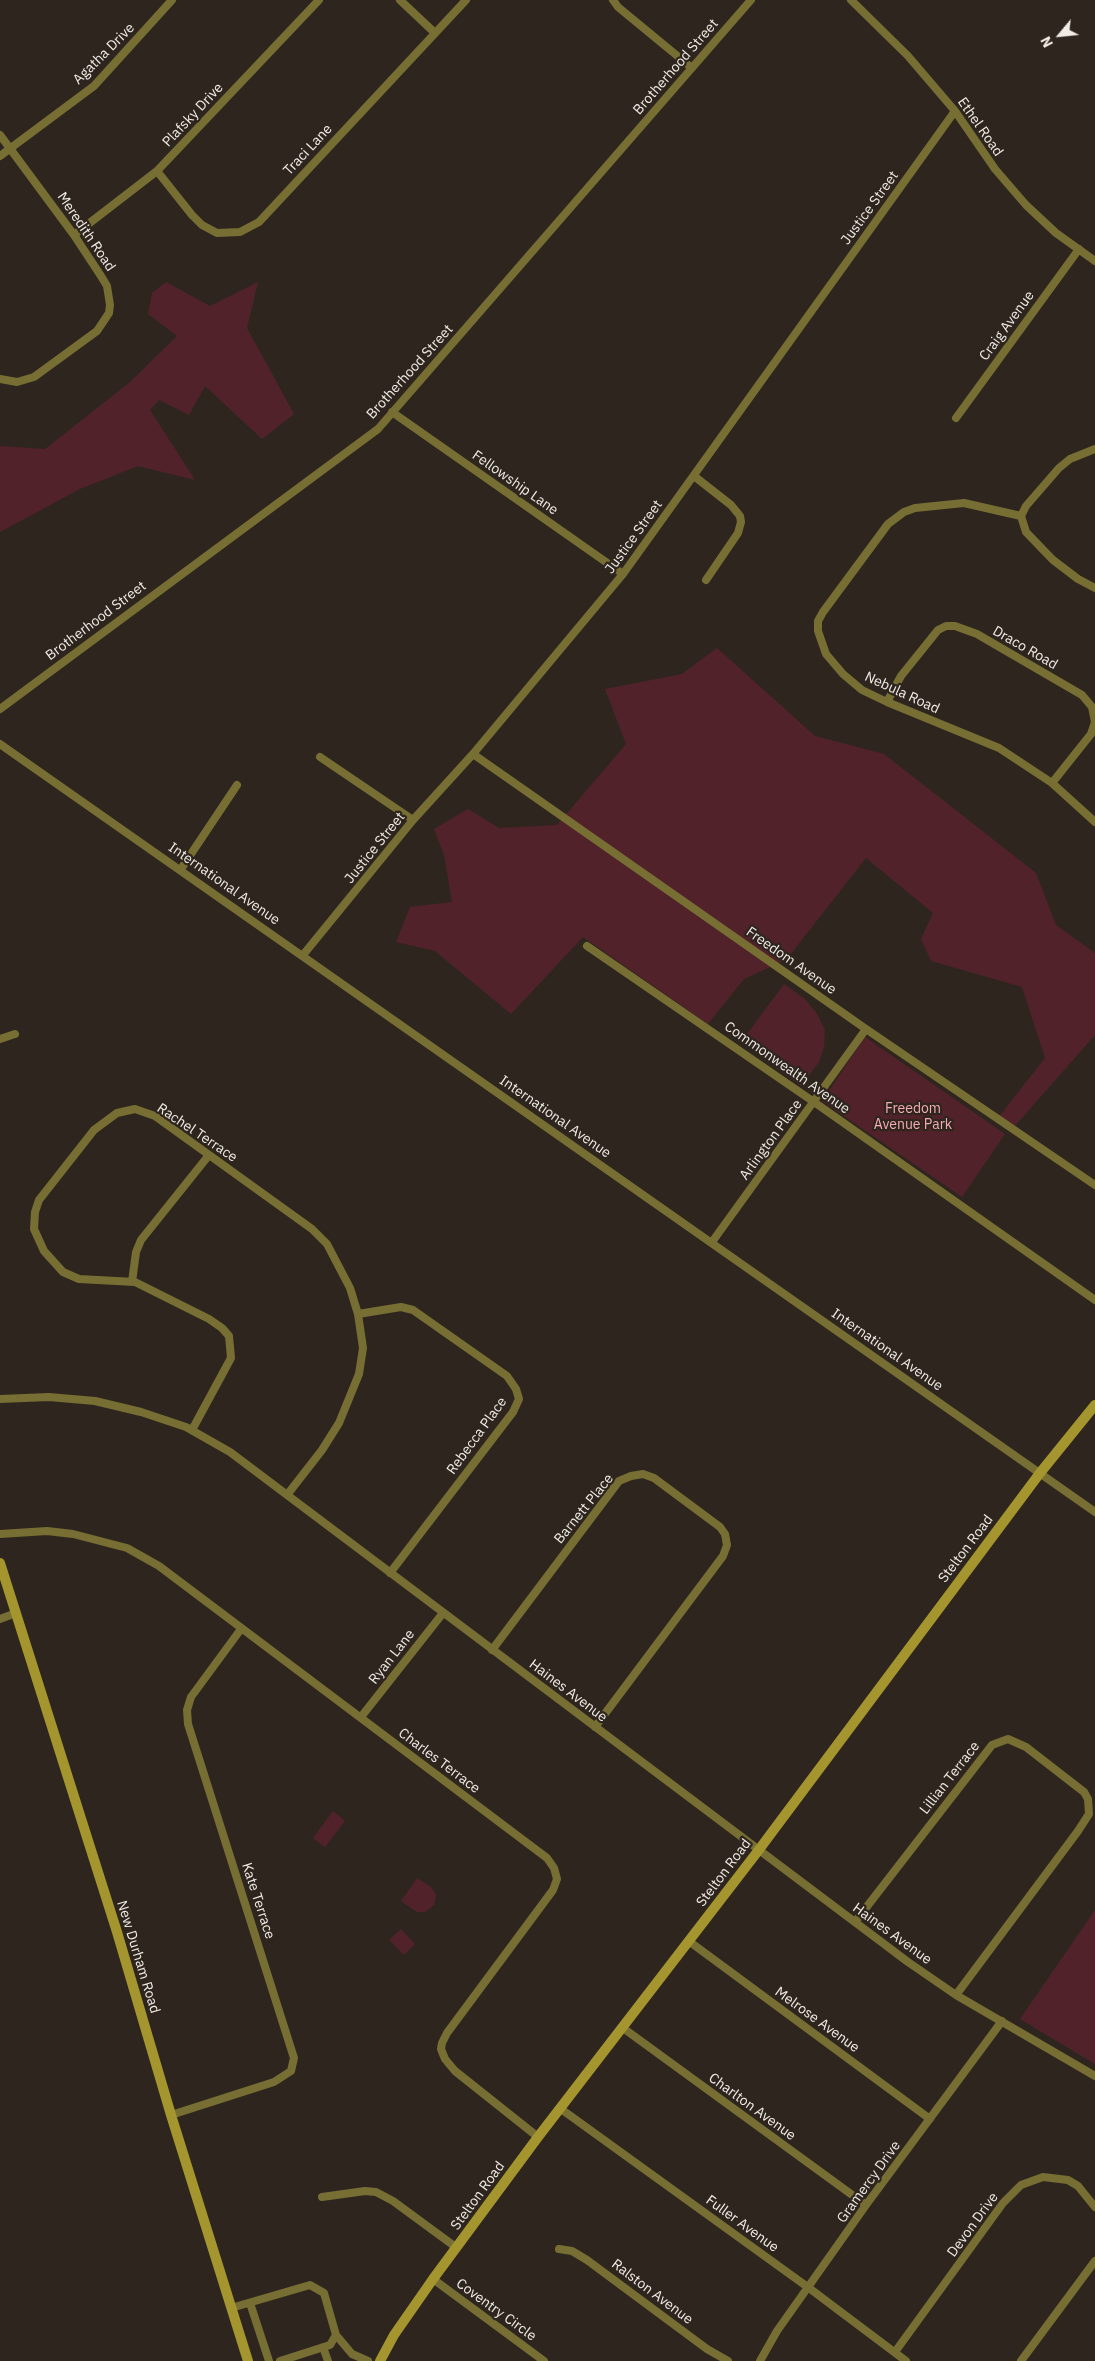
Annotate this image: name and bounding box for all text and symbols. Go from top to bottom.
north arrow [1035,10,1085,60]
street label: Brotherhood Street [630,16,722,118]
street label: Agatha Drive [70,20,138,88]
text: N [1036,33,1057,51]
street label: Plafsky Drive [159,80,227,150]
street label: Ethel Road [954,94,1006,160]
street label: Traci Lane [280,121,336,179]
street label: Justice Street [838,168,902,248]
street label: Meredith Road [53,189,119,275]
street label: Craig Avenue [976,288,1038,364]
street label: Brotherhood Street [363,321,457,423]
street label: Fellowship Lane [469,447,561,519]
street label: Justice Street [602,497,666,577]
street label: Brotherhood Street [43,578,149,664]
street label: Draco Road [990,623,1060,673]
street label: Nebula Road [862,668,942,718]
street label: Justice Street [341,809,409,887]
street label: International Avenue [165,839,283,929]
street label: Freedom Avenue [743,924,839,998]
street label: Commonwealth Avenue [721,1018,853,1118]
street label: International Avenue [496,1072,614,1162]
street label: Arlington Place [736,1097,806,1183]
street label: Rachel Terrace [154,1100,240,1166]
park label: Freedom Avenue Park [874,1101,952,1134]
street label: International Avenue [828,1305,946,1395]
street label: Rebecca Place [443,1394,511,1478]
street label: Barnett Place [551,1471,617,1547]
street label: Stelton Road [935,1512,997,1586]
street label: Ryan Lane [366,1626,418,1688]
street label: Haines Avenue [526,1656,610,1726]
street label: Charles Terrace [395,1725,483,1797]
street label: Lillian Terrace [916,1738,984,1818]
street label: Stelton Road [693,1836,755,1910]
street label: Kate Terrace [238,1861,278,1941]
street label: New Durham Road [113,1899,163,2015]
street label: Haines Avenue [849,1900,935,1968]
street label: Melrose Avenue [771,1984,863,2056]
street label: Charlton Avenue [705,2070,799,2144]
street label: Gramercy Drive [834,2138,904,2226]
street label: Stelton Road [448,2158,508,2234]
street label: Devon Drive [944,2190,1002,2260]
street label: Fuller Avenue [702,2192,782,2256]
street label: Ralston Avenue [608,2256,696,2328]
street label: Coventry Circle [453,2275,539,2345]

